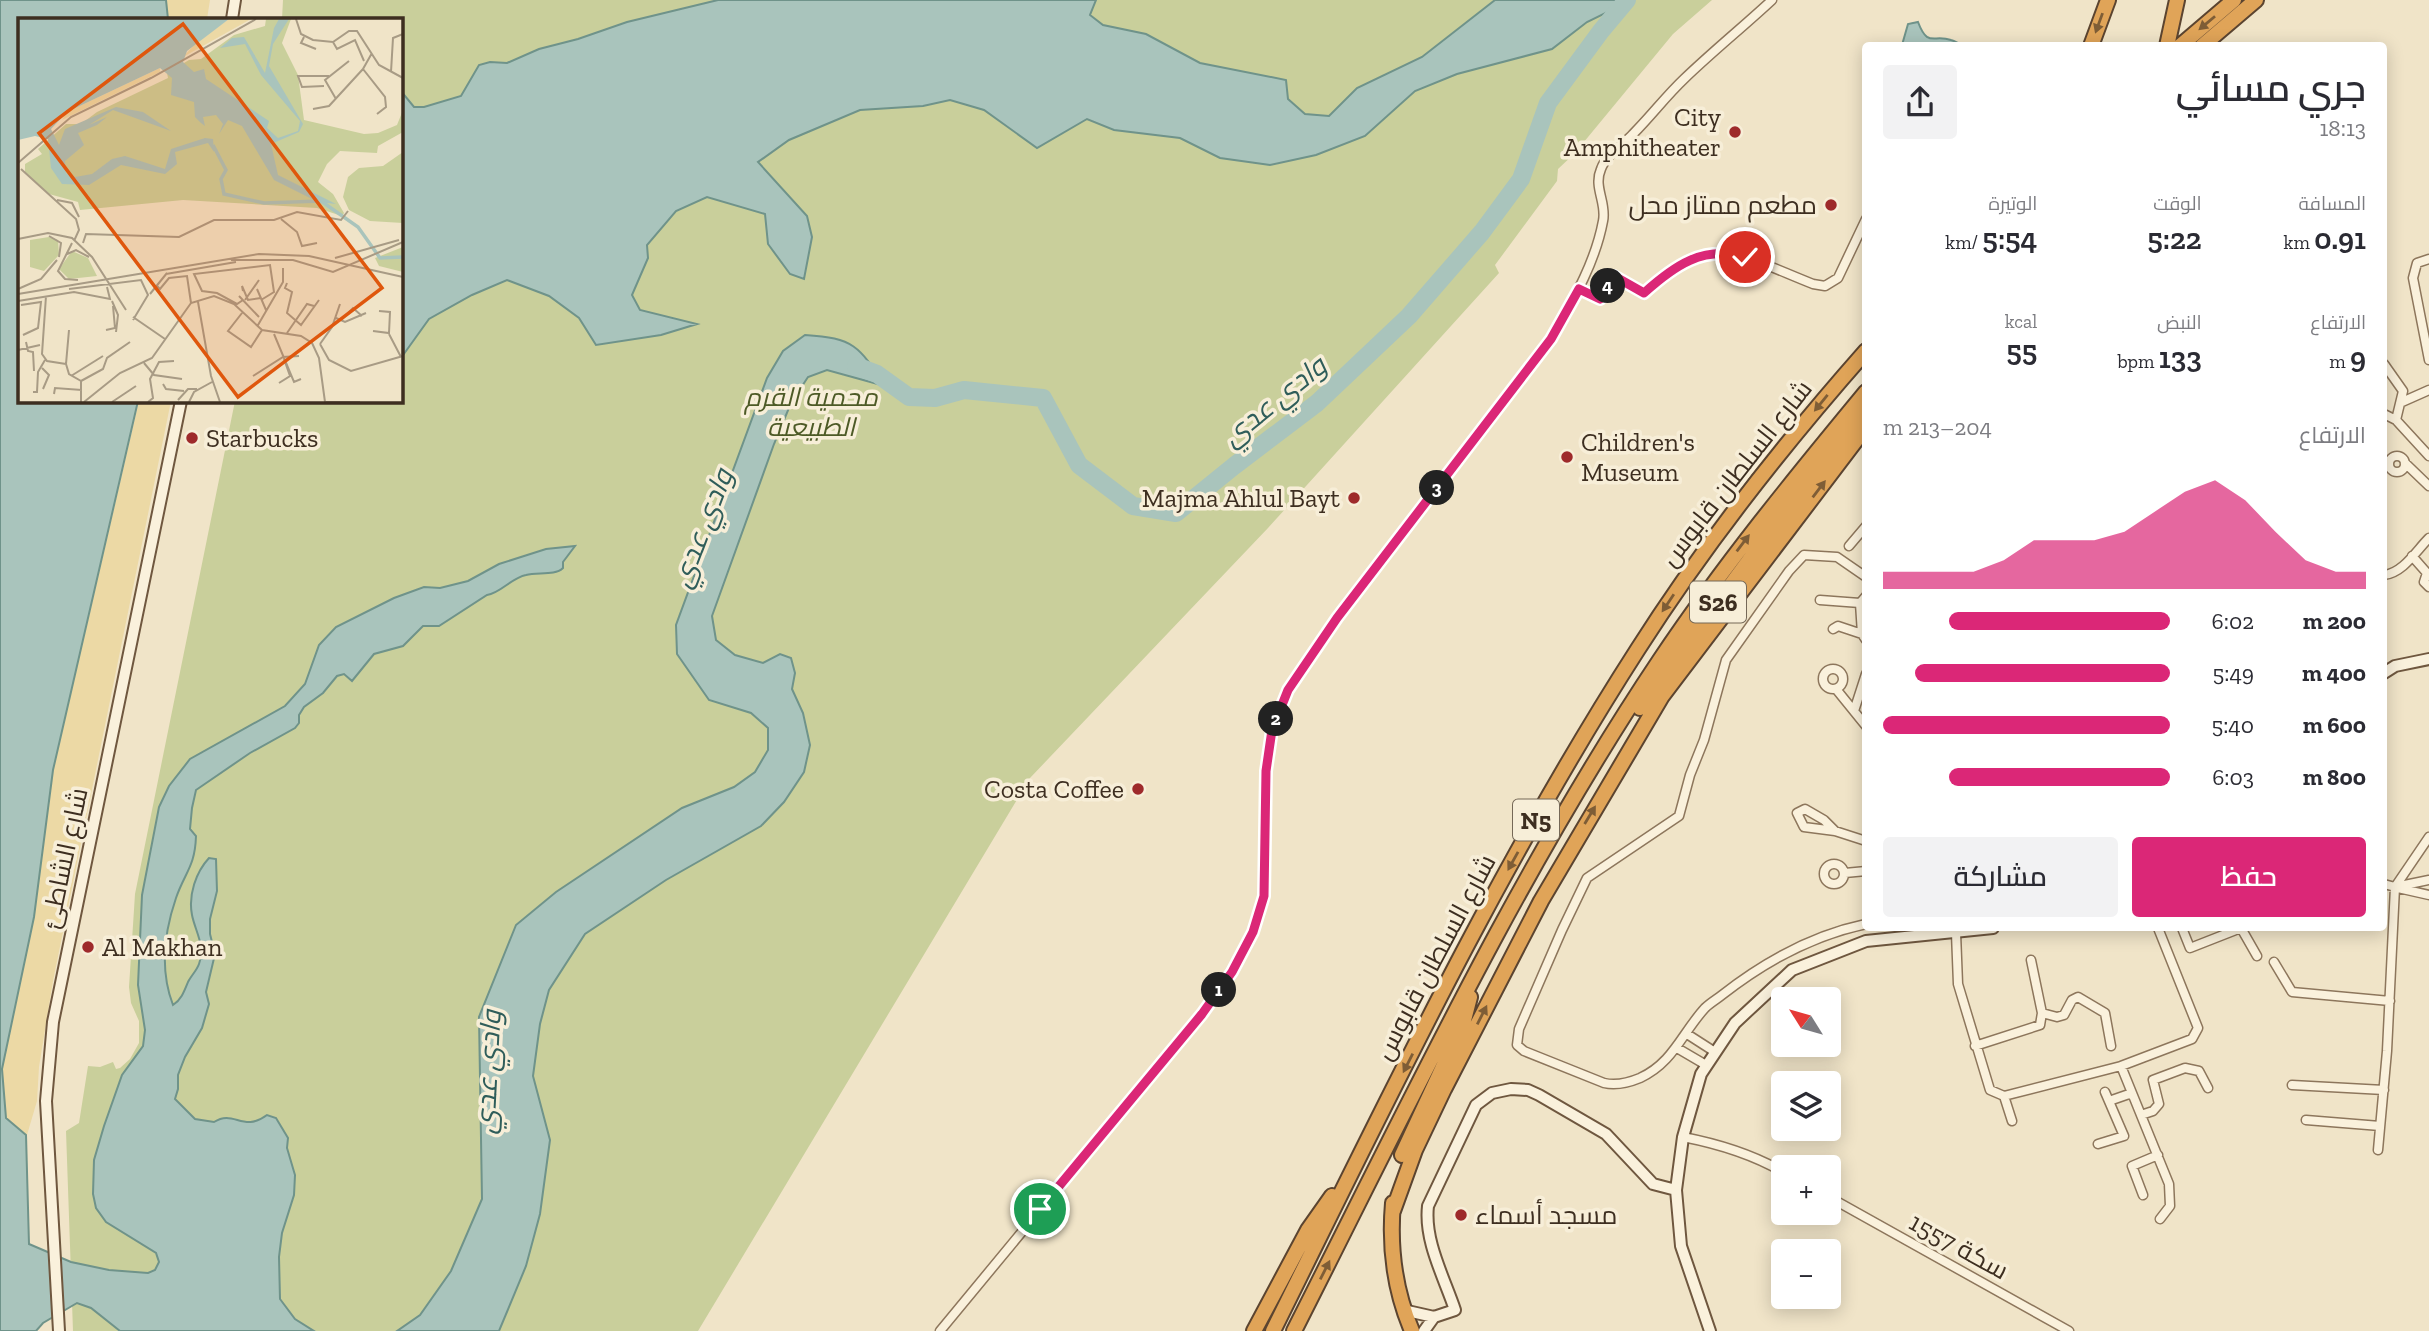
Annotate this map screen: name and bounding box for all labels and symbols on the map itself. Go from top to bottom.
one-way arrow [2094,12,2105,33]
one-way arrow [2199,15,2216,30]
inset map [18,18,402,402]
place label: City Amphitheater [1564,101,1722,163]
marker: City Amphitheater [1727,124,1743,140]
place label: مطعم ممتاز محل [1628,189,1817,223]
marker: مطعم ممتاز محل [1823,197,1839,213]
pin [1715,227,1775,287]
pin: 4 [1590,268,1626,304]
water label: وادي عدي [1215,348,1338,458]
street label: شارع السلطان قابوس [1653,373,1820,573]
park label: محمية القرم الطبيعية [743,381,878,443]
one-way arrow [1813,393,1828,411]
place label: Starbucks [206,422,318,454]
place label: Children's Museum [1581,426,1695,488]
marker: Starbucks [184,430,200,446]
marker: Children's Museum [1559,449,1575,465]
water label: وادي عدي [664,462,746,594]
pin: 3 [1420,470,1454,505]
one-way arrow [1812,480,1826,498]
place label: Majma Ahlul Bayt [1142,482,1340,514]
marker: Majma Ahlul Bayt [1346,490,1362,506]
one-way arrow [1736,534,1750,552]
road number: S26 [1690,582,1746,622]
one-way arrow [1661,594,1675,612]
pin: 2 [1258,702,1294,736]
place label: Costa Coffee [984,773,1124,805]
marker: Costa Coffee [1130,781,1146,797]
street label: شارع الشاطئ [34,785,95,931]
road number: N5 [1513,800,1559,840]
one-way arrow [1584,806,1597,825]
street label: شارع السلطان قابوس [1367,849,1504,1066]
one-way arrow [1507,851,1519,871]
place label: Al Makhan [102,931,223,963]
marker: Al Makhan [80,939,96,955]
pin: 1 [1202,972,1236,1007]
north arrow [1771,987,1841,1057]
one-way arrow [1476,1005,1488,1025]
water label: وادي عدي [468,1007,514,1135]
one-way arrow [1402,1053,1413,1073]
pin [1010,1179,1070,1239]
place label: مسجد أسماء [1475,1198,1617,1231]
street label: سكة 1557 [1904,1206,2014,1286]
marker: مسجد أسماء [1453,1207,1469,1223]
one-way arrow [1320,1260,1331,1280]

